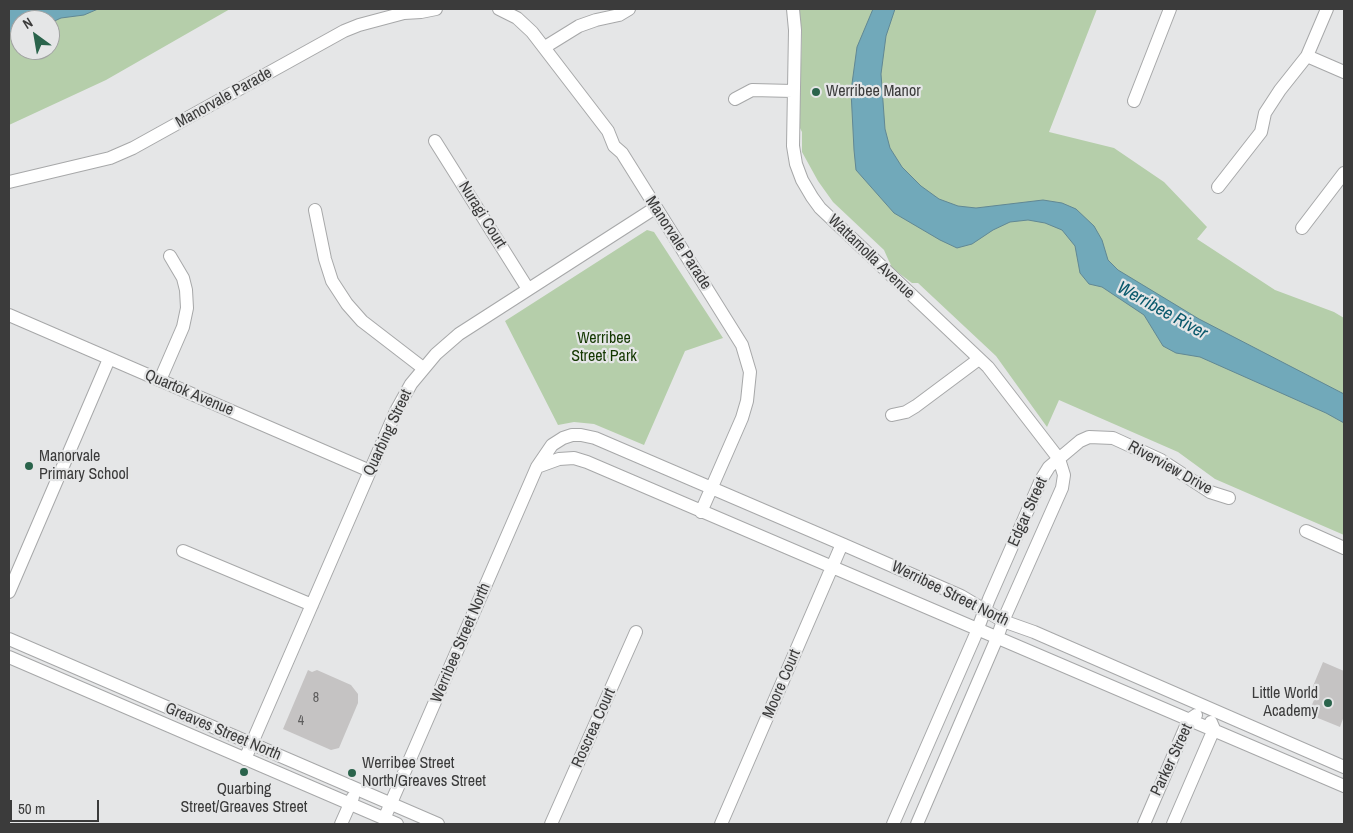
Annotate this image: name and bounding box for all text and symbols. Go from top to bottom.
north arrow [10,10,60,60]
text: N [19,13,36,33]
street label: Manorvale Parade [172,64,276,132]
place label: Werribee Manor [826,82,921,102]
marker: Werribee Manor [810,86,822,98]
street label: Nuragi Court [454,178,510,252]
street label: Manorvale Parade [641,193,715,293]
street label: Wattamolla Avenue [824,211,918,303]
water label: Werribee River [1113,277,1211,345]
park label: Werribee Street Park [571,329,637,367]
street label: Quartok Avenue [142,366,236,420]
street label: Quarbing Street [360,387,416,479]
street label: Riverview Drive [1125,437,1215,499]
place label: Manorvale Primary School [39,447,129,485]
marker: Manorvale Primary School [23,460,35,472]
street label: Edgar Street [1004,474,1052,550]
street label: Werribee Street North [888,557,1012,631]
street label: Werribee Street North [427,580,495,706]
street label: Moore Court [759,647,805,721]
place label: Little World Academy [1252,684,1318,722]
street label: Roscrea Court [568,685,620,771]
house number: 8 [313,690,319,706]
marker: Little World Academy [1322,697,1334,709]
street label: Greaves Street North [162,699,284,765]
house number: 4 [298,713,304,729]
street label: Parker Street [1147,721,1197,799]
place label: Werribee Street North/Greaves Street [362,754,486,792]
marker: Quarbing Street/Greaves Street [238,766,250,778]
marker: Werribee Street North/Greaves Street [346,767,358,779]
place label: Quarbing Street/Greaves Street [181,780,307,818]
scale bar [12,790,101,822]
text: 50 m [18,798,45,819]

